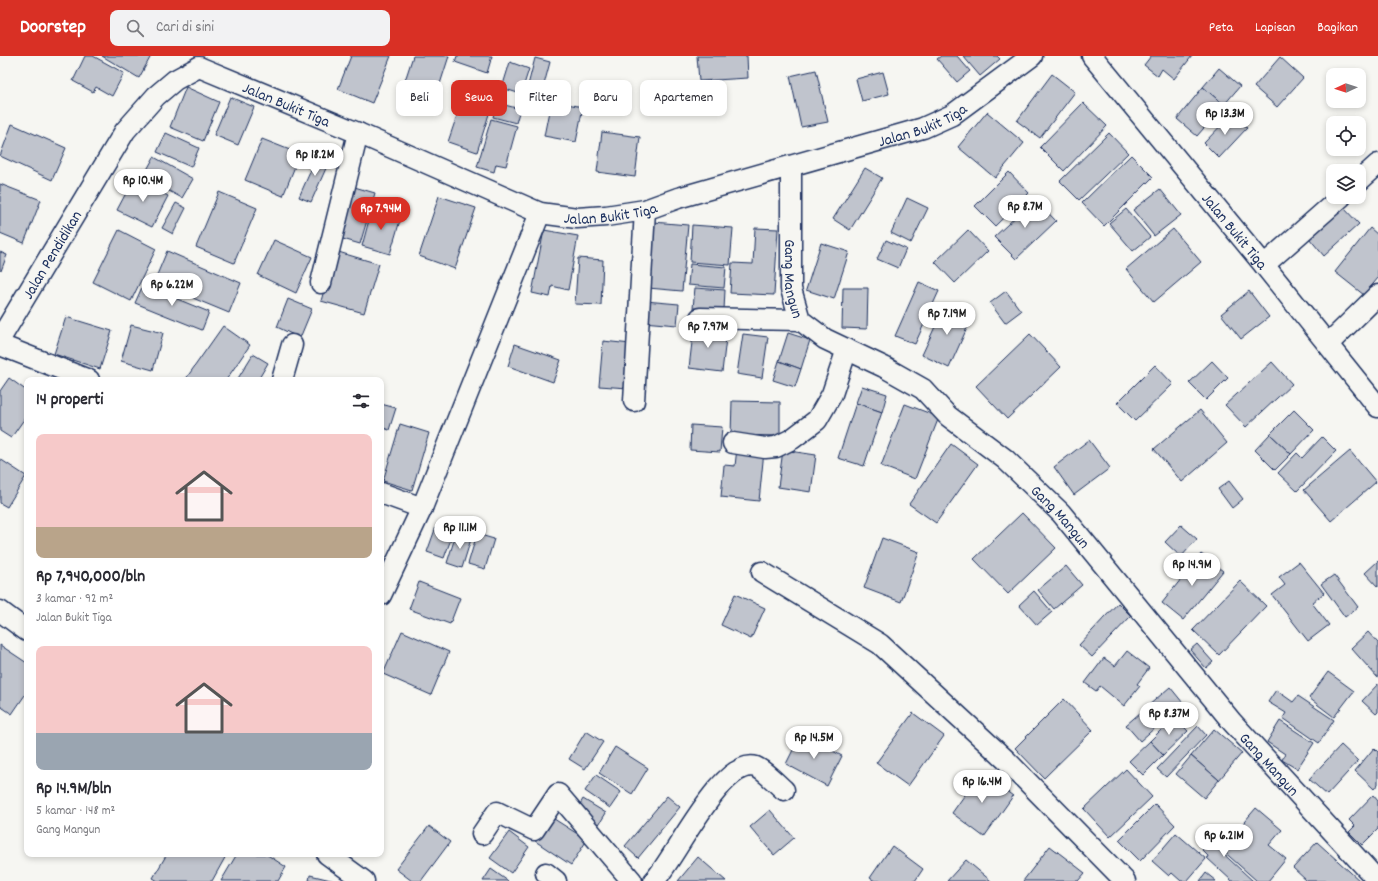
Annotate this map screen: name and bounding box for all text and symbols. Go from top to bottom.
search box [110,10,390,46]
text: Doorstep [20,15,86,42]
icon: search [124,17,146,39]
text: Cari di sini [156,17,214,39]
text: Peta [1209,18,1233,38]
text: Lapisan [1255,18,1295,38]
text: Bagikan [1317,18,1358,38]
north arrow [1326,68,1366,108]
map controls [1326,68,1366,204]
street label: Jalan Bukit Tiga [238,77,334,134]
chip: Beli [396,80,443,116]
chip: Sewa [451,80,507,116]
chip: Filter [515,80,571,116]
chip: Baru [579,80,632,116]
chip: Apartemen [640,80,727,116]
street label: Jalan Bukit Tiga [876,99,973,154]
pin: Rp 13.3M [1184,102,1266,136]
text: Rp 13.3M [1205,105,1245,124]
button: locate [1326,116,1366,156]
pin: Rp 18.2M [274,143,356,177]
text: Rp 18.2M [296,146,334,165]
button: layers [1326,164,1366,204]
pin: Rp 10.4M [102,169,184,203]
text: Rp 10.4M [123,172,163,191]
street label: Jalan Bukit Tiga [1195,189,1272,276]
pin: Rp 8.7M [988,195,1062,229]
pin: Rp 7.94M [340,197,422,231]
street label: Jalan Bukit Tiga [562,197,661,232]
text: Rp 8.7M [1007,198,1043,217]
text: Rp 7.94M [360,200,402,219]
street label: Jalan Pendidikan [18,207,89,304]
street label: Gang Mangun [777,239,808,321]
pin: Rp 6.22M [131,273,213,307]
text: Rp 6.22M [151,276,193,295]
pin: Rp 7.19M [906,302,988,336]
text: Rp 7.19M [928,305,966,324]
pin: Rp 7.97M [667,315,749,349]
text: Rp 7.97M [688,318,729,337]
text: 14 properti [36,389,103,413]
icon: filters [350,390,372,412]
icon: home [168,460,240,532]
street label: Gang Mangun [1024,481,1095,554]
pin: Rp 11.1M [419,516,501,550]
text: Rp 11.1M [443,519,477,538]
pin: Rp 14.9M [1151,553,1233,587]
text: Rp 14.9M [1172,556,1212,575]
text: Rp 7,940,000/bln [36,566,145,590]
text: 3 kamar · 92 m² [36,590,113,609]
text: Jalan Bukit Tiga [36,609,112,628]
icon: home [168,672,240,744]
pin: Rp 8.37M [1128,702,1210,736]
text: Rp 8.37M [1148,705,1190,724]
pin: Rp 14.5M [773,726,855,760]
street label: Gang Mangun [1233,728,1303,802]
text: Rp 14.5M [794,729,834,748]
pin: Rp 16.4M [941,770,1023,804]
text: Rp 16.4M [962,773,1002,792]
text: Rp 14.9M/bln [36,778,111,802]
text: 5 kamar · 148 m² [36,802,115,821]
text: Gang Mangun [36,821,100,840]
pin: Rp 6.21M [1183,824,1265,858]
text: Rp 6.21M [1204,827,1244,846]

